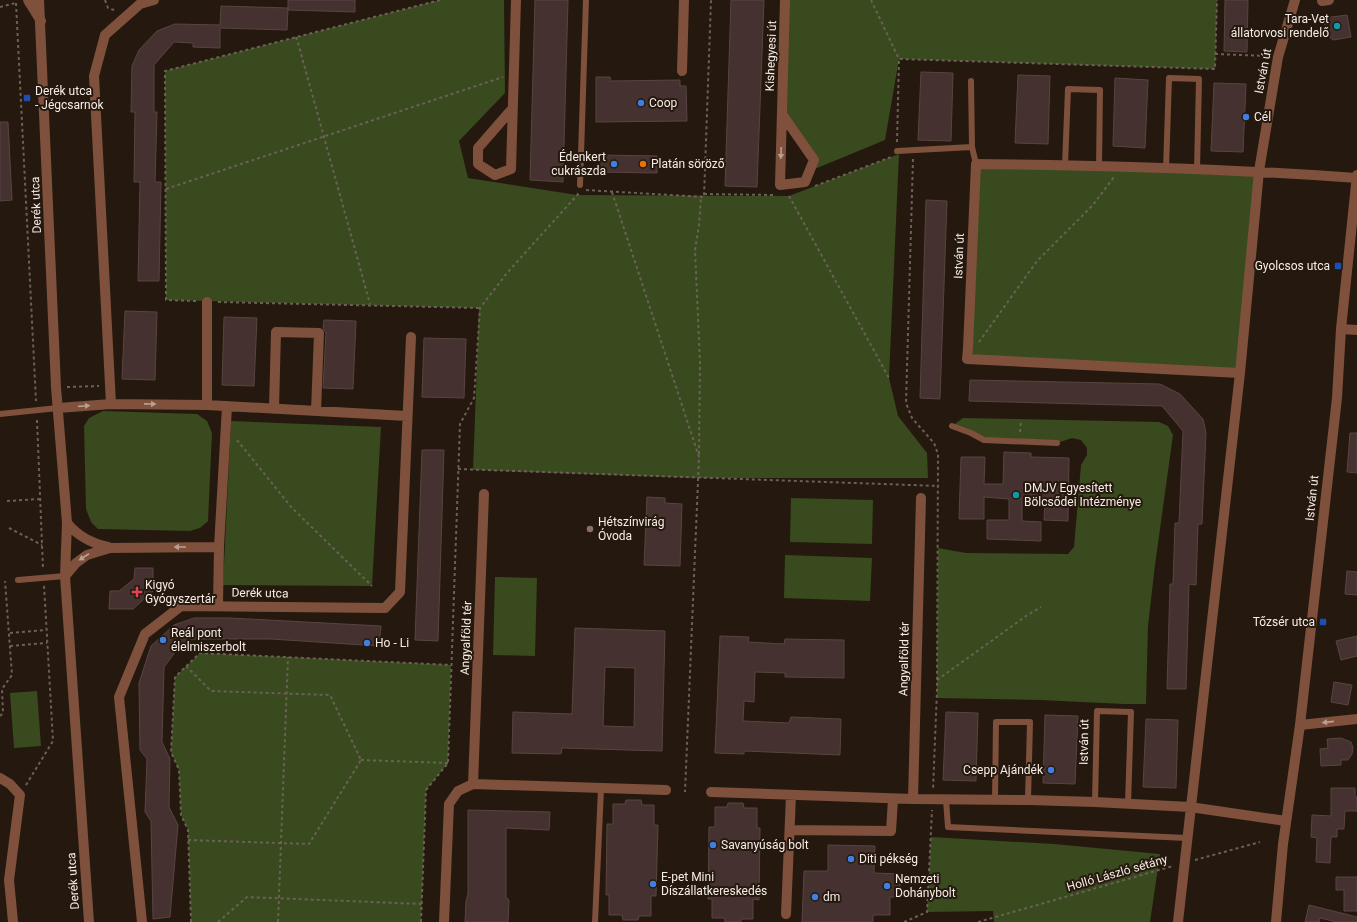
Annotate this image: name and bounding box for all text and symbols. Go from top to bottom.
place label: Tara-Vet állatorvosi rendelő [1231,12,1329,40]
street label: Kishegyesi út [763,20,779,92]
marker: Tara-Vet állatorvosi rendelő [1332,21,1342,31]
street label: István út [1252,47,1274,95]
place label: Derék utca - Jégcsarnok [35,84,105,112]
marker: Derék utca - Jégcsarnok [22,93,32,103]
place label: Coop [649,96,677,110]
marker: Coop [636,98,646,108]
place label: Cél [1254,110,1271,124]
marker: Cél [1241,112,1251,122]
one-way arrow [778,147,784,160]
place label: Édenkert cukrászda [551,149,606,178]
place label: Platán söröző [651,157,725,171]
marker: Édenkert cukrászda [609,159,619,169]
marker: Platán söröző [638,159,648,169]
street label: Derék utca [28,176,44,234]
street label: István út [951,233,967,279]
place label: Gyolcsos utca [1255,259,1330,273]
marker: Gyolcsos utca [1333,261,1343,271]
one-way arrow [144,401,157,407]
one-way arrow [78,402,90,409]
street label: István út [1303,474,1321,521]
place label: DMJV Egyesített Bölcsődei Intézménye [1024,481,1141,509]
marker: DMJV Egyesített Bölcsődei Intézménye [1011,490,1021,500]
place label: Hétszínvirág Óvoda [598,515,664,543]
marker: Hétszínvirág Óvoda [585,524,595,534]
one-way arrow [173,544,186,550]
one-way arrow [79,554,90,561]
place label: Kigyó Gyógyszertár [145,578,215,606]
street label: Derék utca [231,586,289,600]
marker: Kigyó Gyógyszertár [132,587,142,597]
street label: Angyalföld tér [458,601,474,675]
place label: Tőzsér utca [1253,615,1315,629]
marker: Tőzsér utca [1318,617,1328,627]
street label: Angyalföld tér [896,622,912,696]
place label: Reál pont élelmiszerbolt [171,626,246,654]
marker: Reál pont élelmiszerbolt [158,635,168,645]
place label: Ho - Li [375,636,409,650]
marker: Ho - Li [362,638,372,648]
street label: István út [1077,719,1091,765]
one-way arrow [1322,719,1334,725]
place label: Csepp Ajándék [963,763,1044,777]
marker: Csepp Ajándék [1046,765,1056,775]
place label: Savanyúság bolt [721,838,809,852]
marker: Savanyúság bolt [708,840,718,850]
street label: Derék utca [64,852,82,910]
place label: Diti pékség [859,852,918,866]
street label: Holló László sétány [1065,852,1169,894]
marker: Diti pékség [846,854,856,864]
place label: E-pet Mini Díszállatkereskedés [661,870,767,898]
place label: Nemzeti Dohánybolt [895,872,956,900]
marker: E-pet Mini Díszállatkereskedés [648,879,658,889]
marker: Nemzeti Dohánybolt [882,881,892,891]
place label: dm [823,890,840,904]
marker: dm [810,892,820,902]

